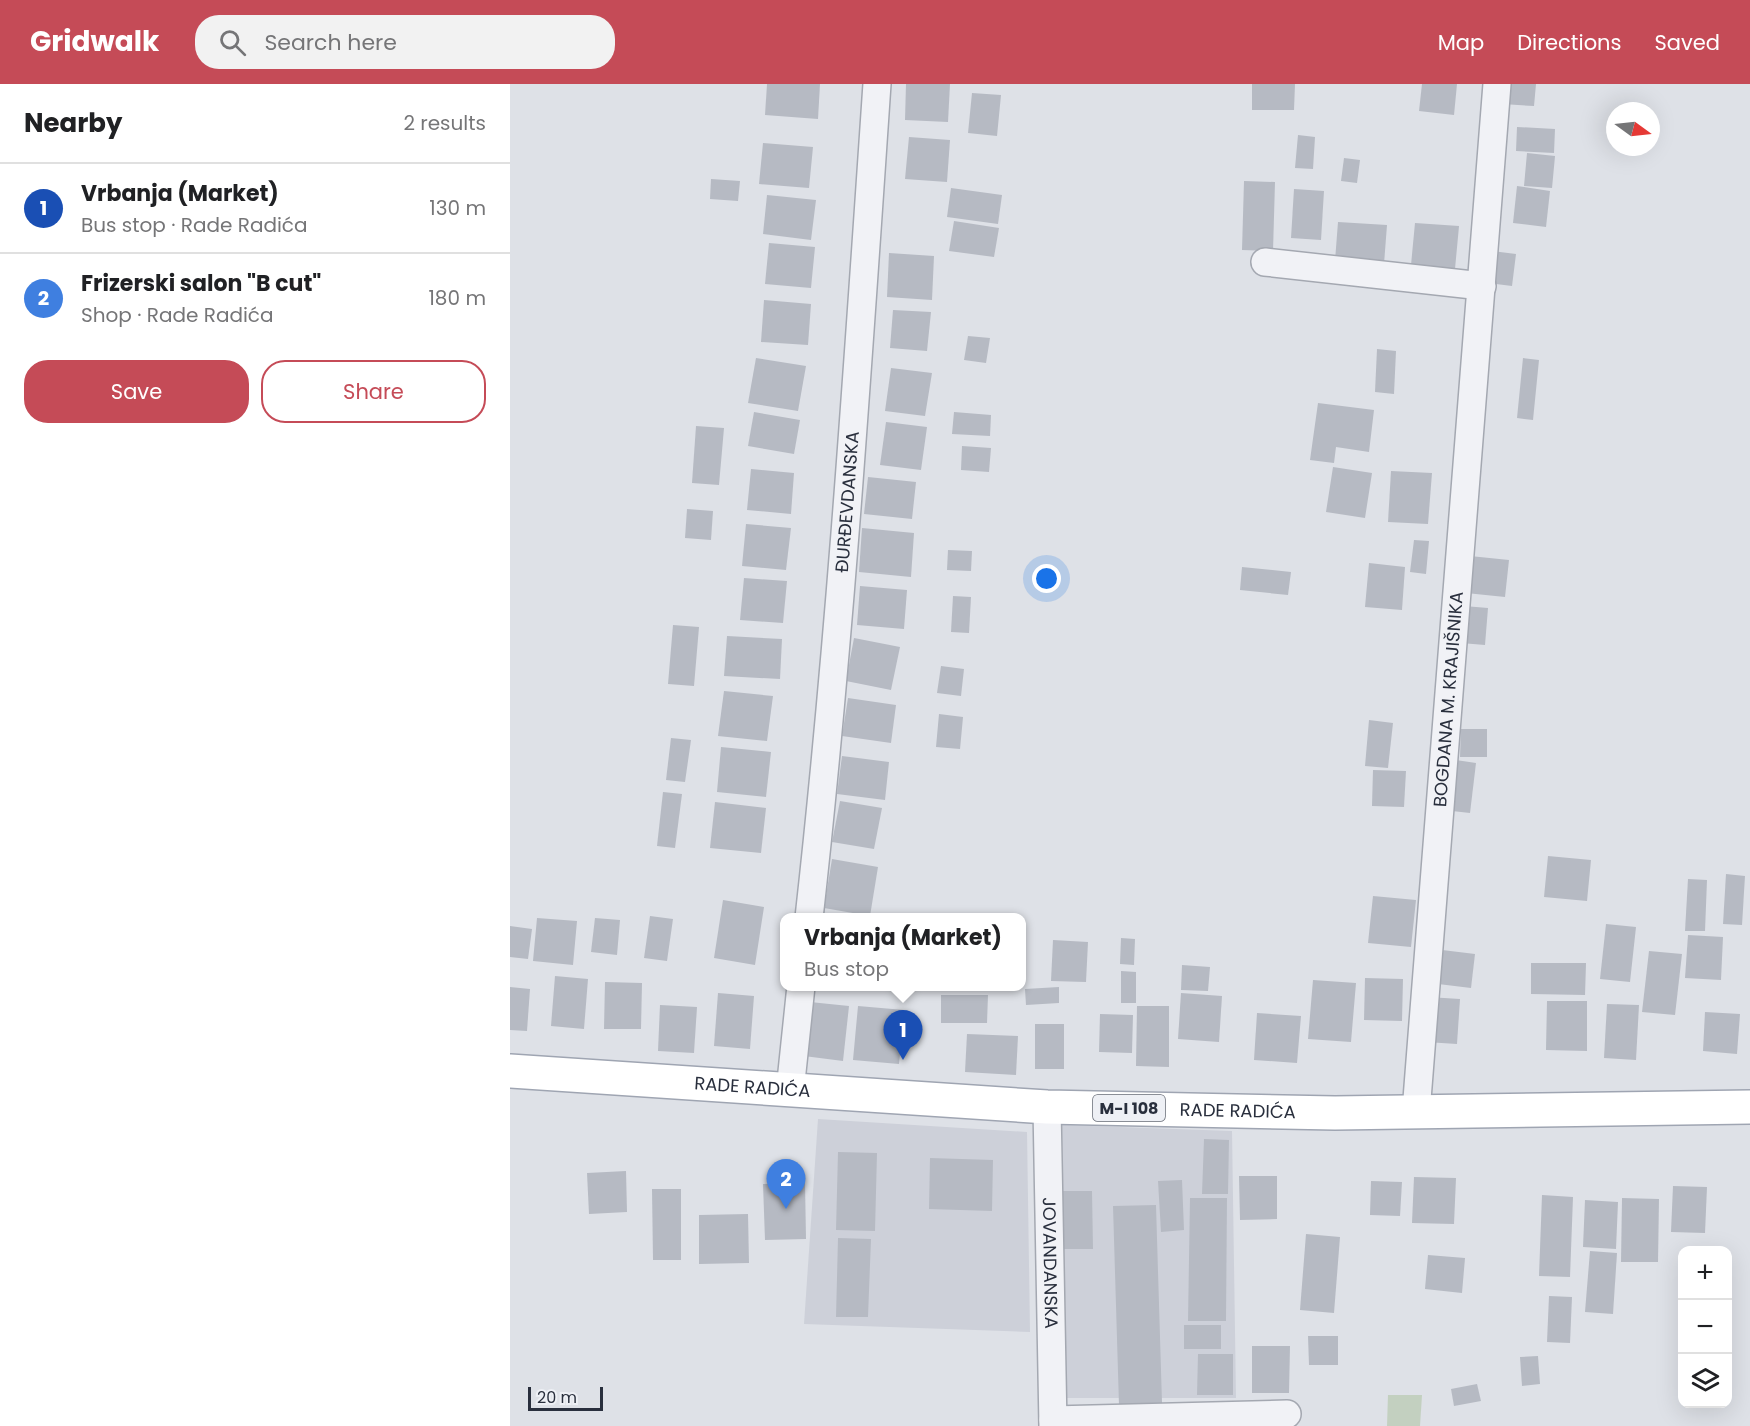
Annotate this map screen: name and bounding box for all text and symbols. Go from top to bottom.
search box [195,15,615,69]
text: Gridwalk [30,22,159,61]
icon: search [216,26,249,59]
text: Search here [264,27,397,58]
text: Map [1438,28,1484,57]
text: Directions [1517,28,1621,57]
text: Saved [1654,28,1720,57]
north arrow [1606,102,1660,156]
text: Nearby [24,105,122,141]
text: 2 results [403,109,486,137]
text: Vrbanja (Market) [81,178,279,209]
text: 1 [40,194,47,222]
text: 130 m [429,194,486,222]
text: Bus stop · Rade Radića [81,211,308,239]
text: Frizerski salon "B cut" [81,268,321,299]
text: 2 [38,284,49,312]
text: 180 m [428,284,486,312]
text: Shop · Rade Radića [81,301,274,329]
button: Save [24,360,249,423]
button: Share [261,360,486,423]
street label: ĐURĐEVDANSKA [829,430,865,573]
your location [1032,564,1061,593]
street label: BOGDANA M. KRAJIŠNIKA [1427,590,1469,808]
popup [780,913,1026,991]
text: Vrbanja (Market) [804,922,1002,953]
text: Bus stop [804,955,889,983]
pin: 1 [884,1010,922,1060]
street label: RADE RADIĆA [694,1070,811,1103]
road number: M-I 108 [1093,1095,1165,1121]
street label: RADE RADIĆA [1179,1097,1296,1124]
pin: 2 [766,1160,806,1209]
street label: JOVANDANSKA [1037,1197,1064,1329]
map controls [1678,1246,1732,1408]
button: + [1678,1246,1732,1300]
button: − [1678,1300,1732,1354]
button: layers [1678,1354,1732,1408]
scale bar [528,1384,603,1412]
text: 20 m [537,1386,577,1409]

